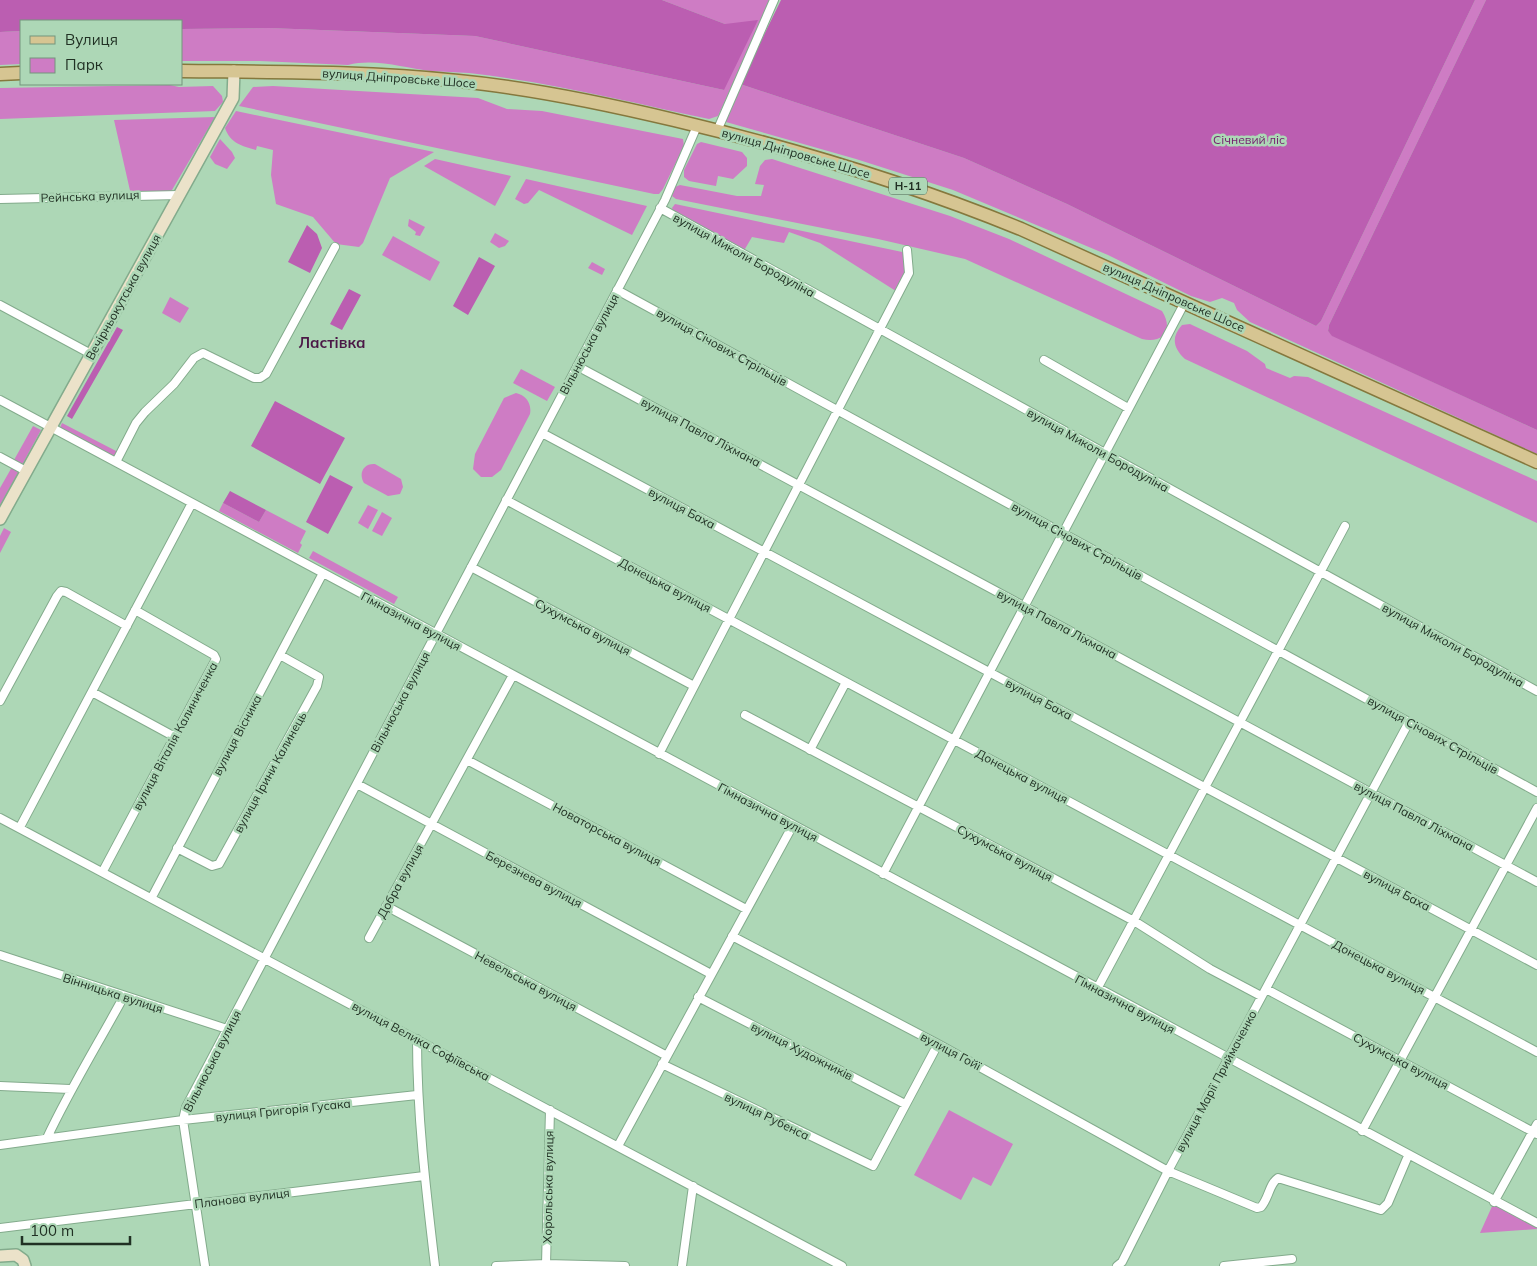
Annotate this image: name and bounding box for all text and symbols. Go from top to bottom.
legend [20,20,182,85]
text: Вулиця [65,30,118,49]
text: Парк [65,55,104,74]
street label: вулиця Дніпровське Шосе [322,65,476,91]
street label: вулиця Дніпровське Шосе [720,125,872,181]
park label: Січневий ліс [1213,132,1285,147]
road number: Н-11 [889,178,927,195]
street label: Рейнська вулиця [40,187,140,205]
street label: вулиця Миколи Бородуліна [671,210,817,300]
street label: Вечірньокутська вулиця [82,231,164,363]
street label: вулиця Дніпровське Шосе [1101,259,1247,335]
street label: Вільнюська вулиця [556,291,622,397]
street label: вулиця Січових Стрільців [654,305,790,389]
district label: Ластівка [299,333,366,352]
street label: вулиця Павла Ліхмана [639,394,763,470]
street label: вулиця Миколи Бородуліна [1025,405,1171,495]
street label: вулиця Баха [646,484,718,532]
street label: вулиця Січових Стрільців [1009,499,1145,583]
street label: Донецька вулиця [616,554,714,616]
street label: вулиця Павла Ліхмана [995,586,1119,662]
street label: Гімназична вулиця [359,588,463,654]
street label: Сухумська вулиця [533,596,633,658]
street label: вулиця Миколи Бородуліна [1380,600,1526,690]
street label: Вільнюська вулиця [367,649,433,755]
street label: вулиця Віталія Калиниченка [129,659,221,813]
street label: вулиця Баха [1003,675,1075,723]
street label: вулиця Вісника [209,692,265,778]
street label: вулиця Січових Стрільців [1365,693,1501,777]
street label: вулиця Ірини Калинець [230,708,310,835]
street label: Донецька вулиця [973,745,1071,807]
street label: вулиця Павла Ліхмана [1352,778,1476,854]
street label: Гімназична вулиця [716,779,820,845]
street label: Новаторська вулиця [550,799,664,869]
street label: Сухумська вулиця [955,822,1055,884]
street label: Добра вулиця [373,841,427,921]
street label: Березнева вулиця [483,847,585,911]
street label: вулиця Баха [1361,866,1433,914]
street label: Донецька вулиця [1330,936,1428,998]
street label: Невельська вулиця [472,948,580,1014]
street label: Вінницька вулиця [61,970,165,1016]
street label: Гімназична вулиця [1073,971,1177,1037]
street label: вулиця Велика Софіївська [350,998,492,1084]
street label: Вільнюська вулиця [180,1008,244,1114]
street label: вулиця Марії Приймаченко [1172,1008,1260,1154]
street label: вулиця Художників [749,1019,856,1083]
street label: вулиця Гойї [918,1029,985,1074]
street label: Сухумська вулиця [1351,1030,1451,1092]
street label: вулиця Рубенса [722,1089,812,1143]
street label: вулиця Григорія Гусака [215,1095,351,1125]
street label: Хорольська вулиця [540,1130,556,1244]
street label: Планова вулиця [194,1185,290,1211]
scale bar [22,1214,130,1246]
text: 100 m [30,1221,74,1240]

